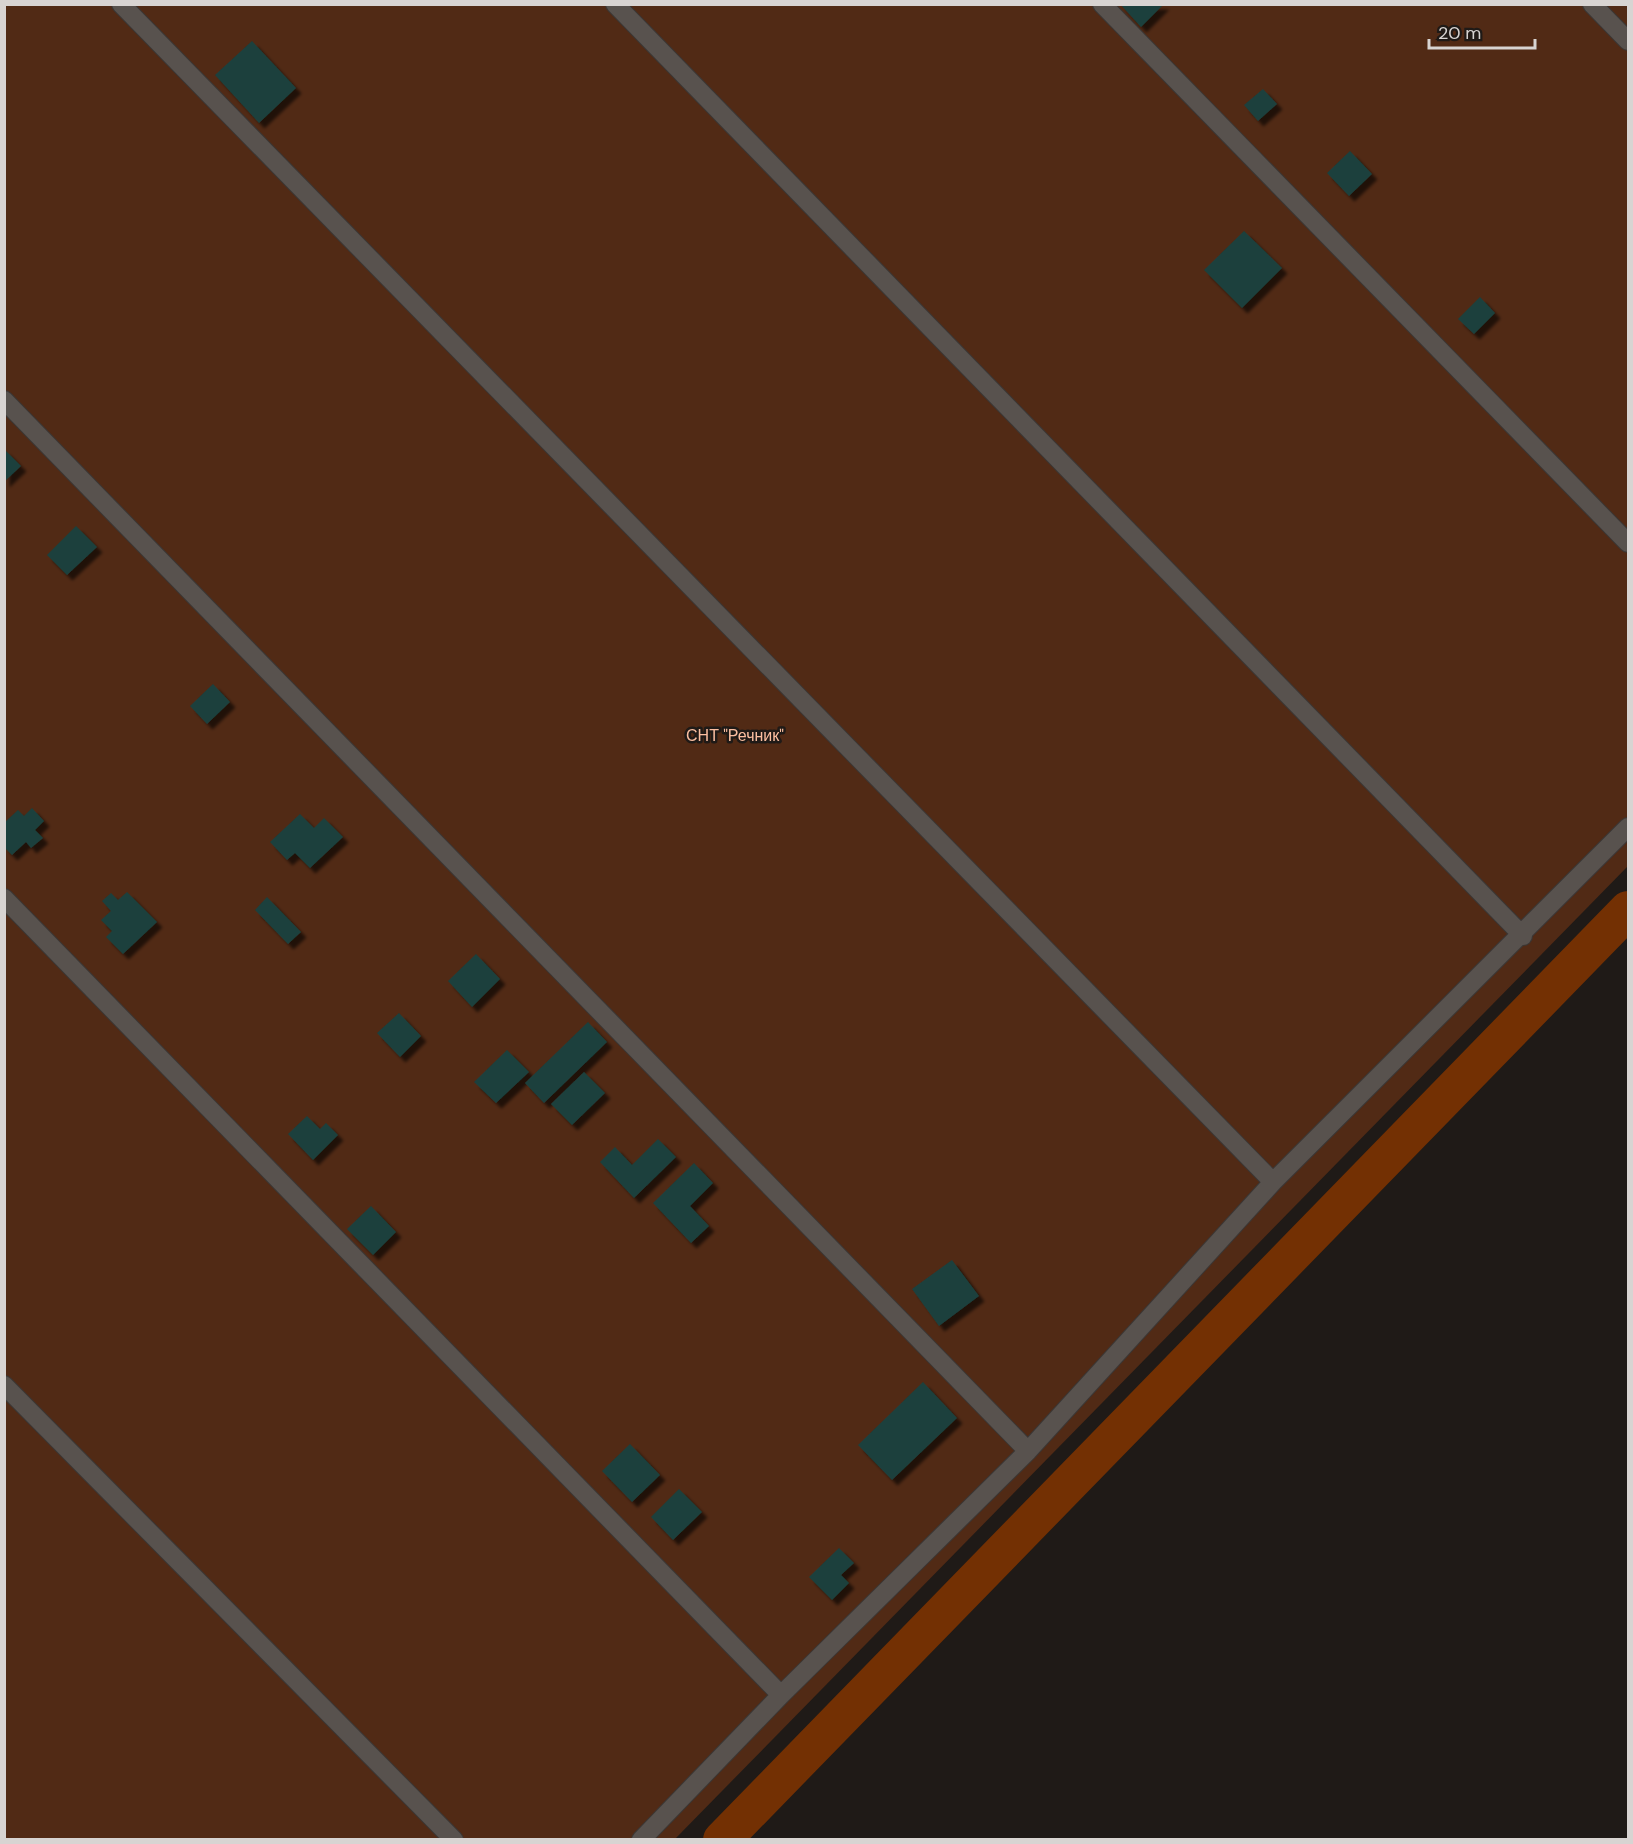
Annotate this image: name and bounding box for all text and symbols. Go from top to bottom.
scale bar [1429,12,1536,50]
text: 20 m [1438,21,1481,45]
park label: СНТ "Речник" [686,725,784,746]

